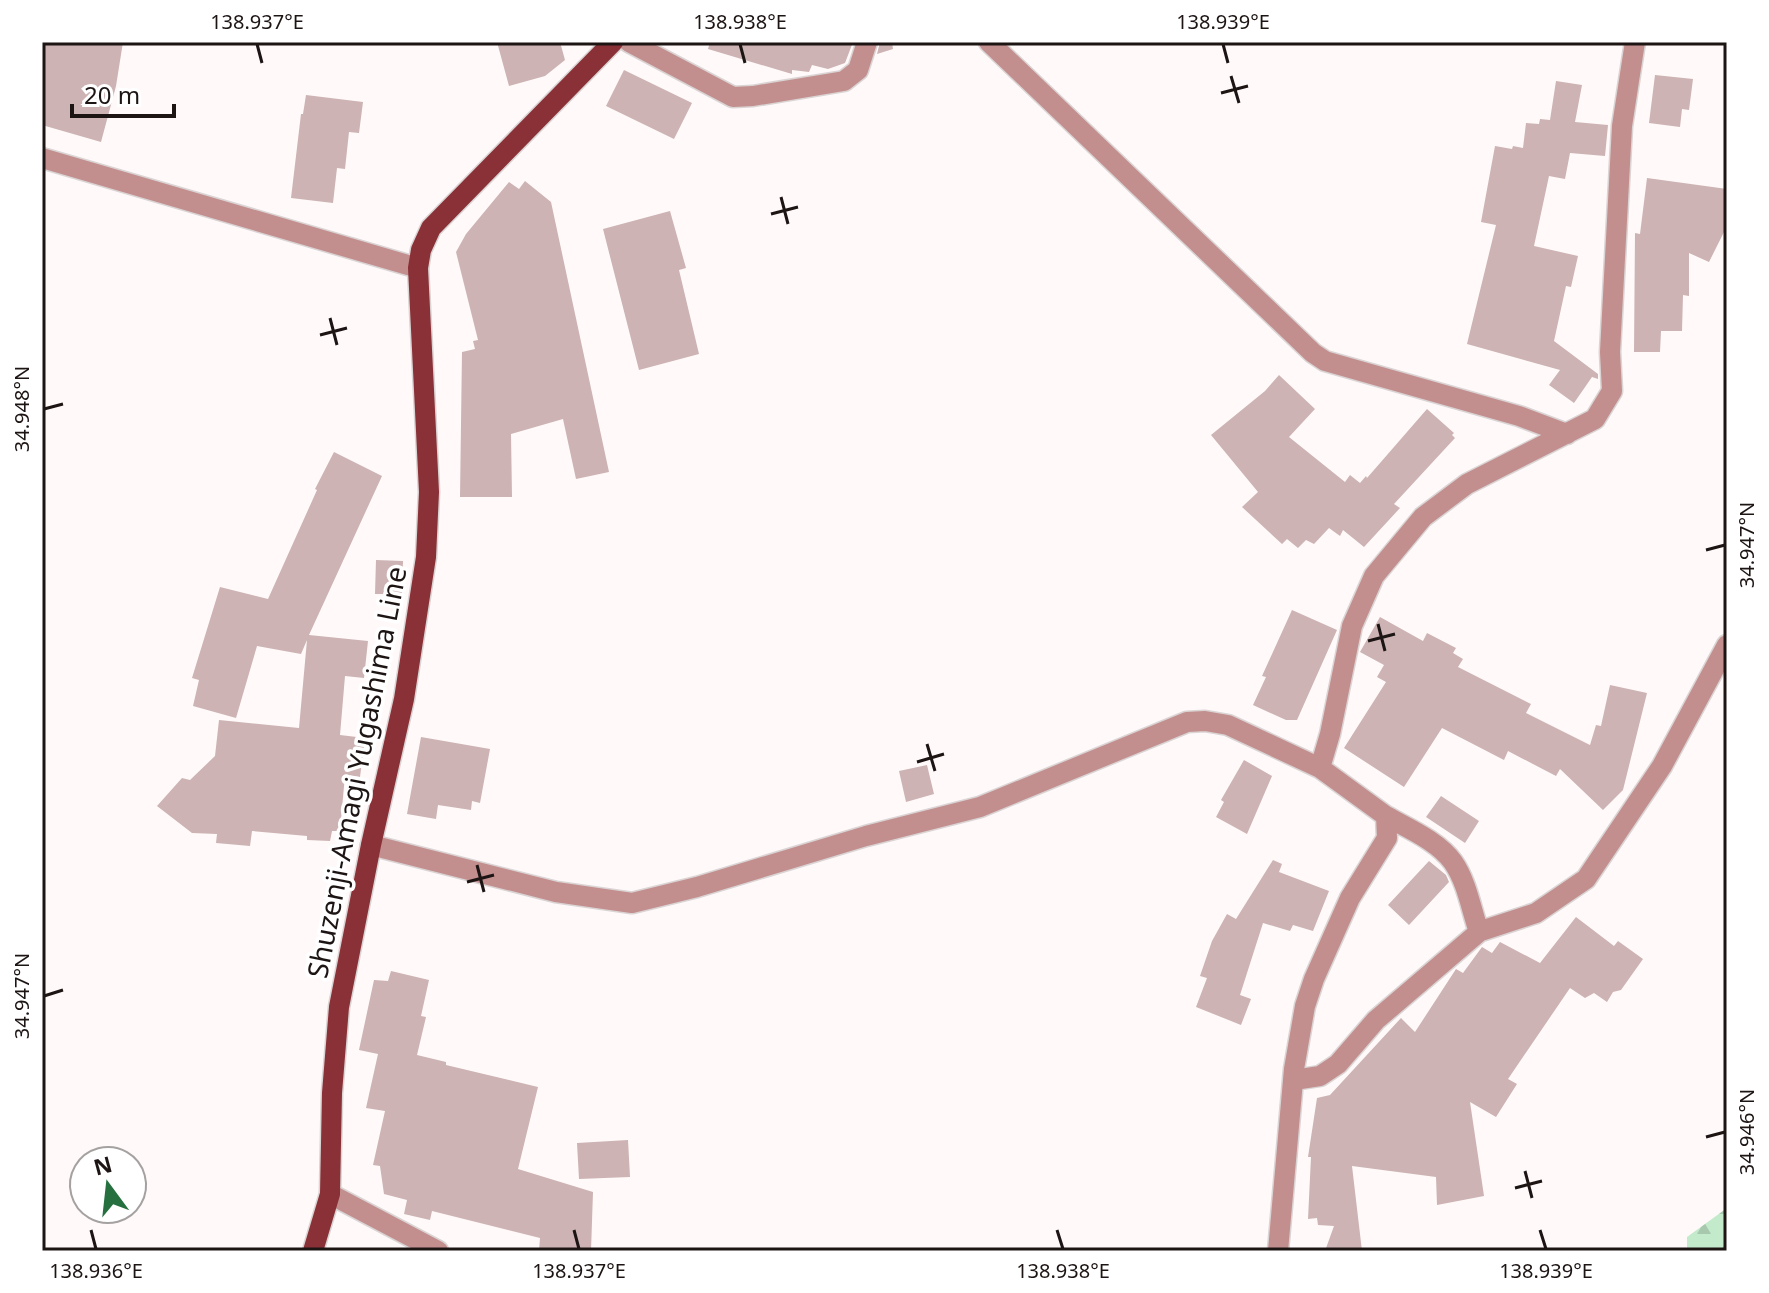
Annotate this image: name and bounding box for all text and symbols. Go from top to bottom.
text: 138.937°E [210,8,304,35]
text: 138.938°E [693,8,787,35]
text: 138.939°E [1176,8,1270,35]
scale bar [72,68,174,118]
text: 20 m [84,78,140,111]
text: 34.948°N [8,366,35,452]
text: 34.947°N [1733,502,1760,588]
street label: Shuzenji-Amagi Yugashima Line [297,563,415,981]
text: 34.947°N [8,953,35,1039]
text: 34.946°N [1733,1089,1760,1175]
north arrow [68,1145,148,1225]
text: N [90,1148,115,1182]
text: 138.936°E [49,1257,143,1284]
text: 138.937°E [532,1257,626,1284]
text: 138.938°E [1016,1257,1110,1284]
text: 138.939°E [1499,1257,1593,1284]

